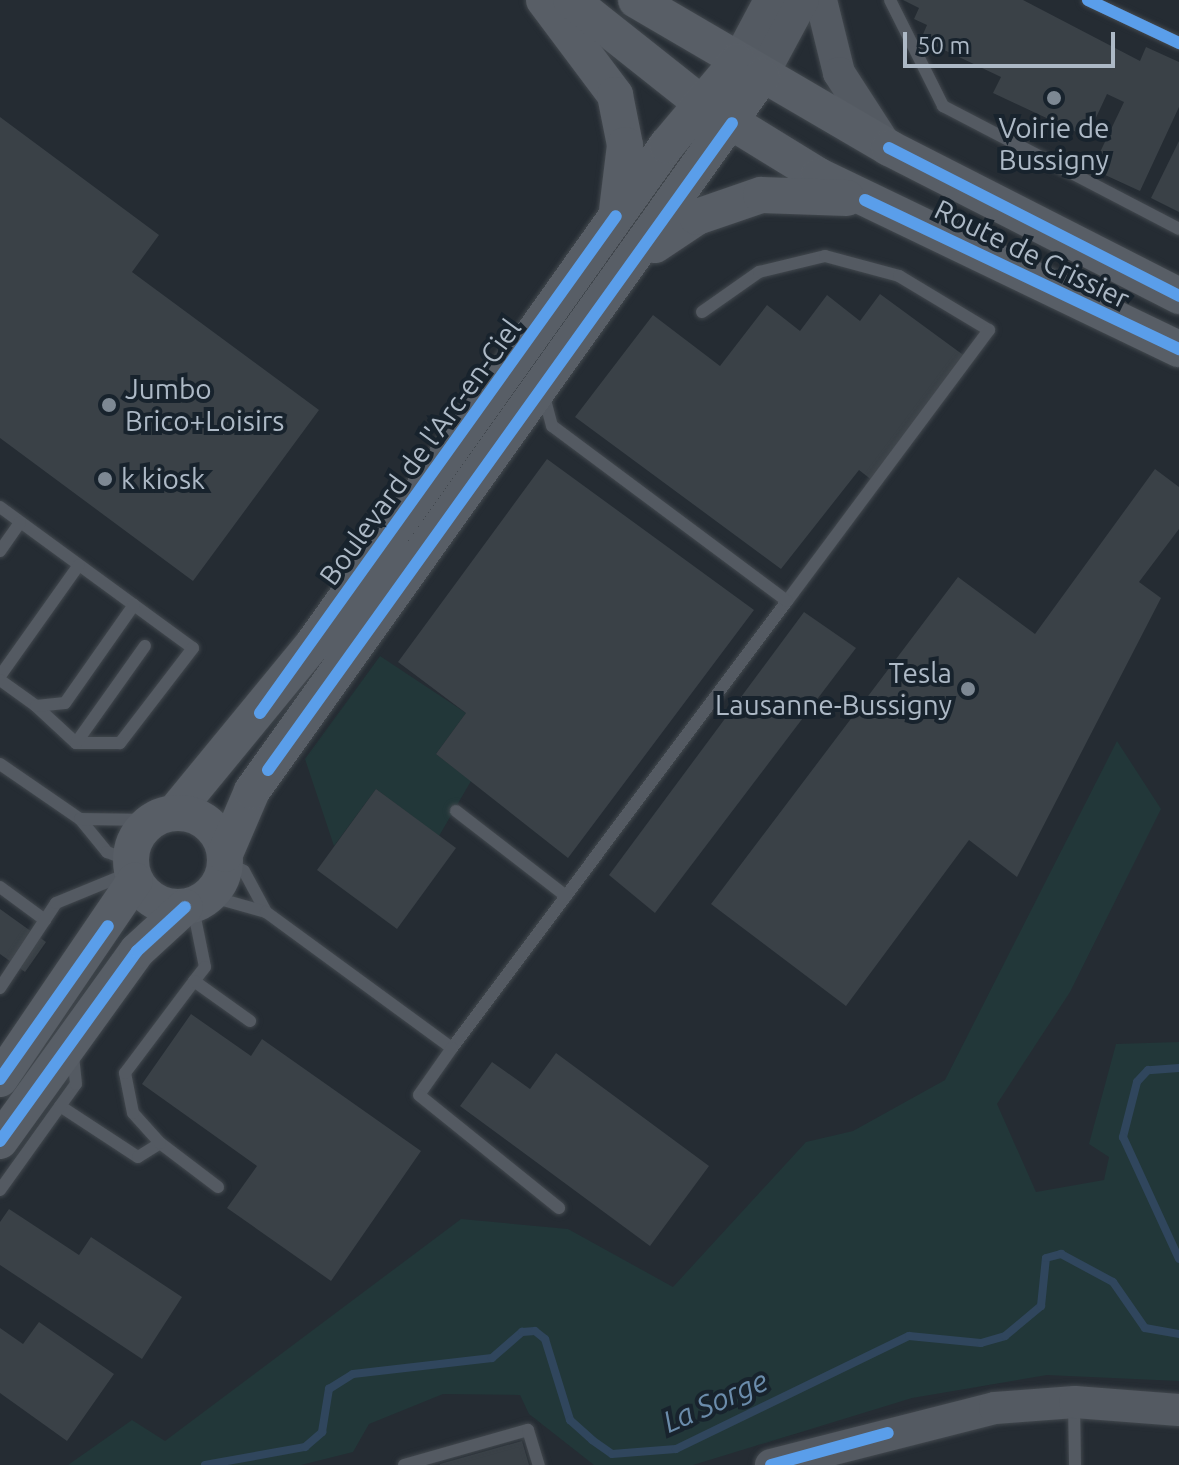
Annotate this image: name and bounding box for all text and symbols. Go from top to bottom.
scale bar [907,16,1119,66]
text: 50 m [917,32,970,59]
marker: Voirie de Bussigny [1045,89,1063,107]
place label: Voirie de Bussigny [998,111,1110,177]
street label: Route de Crissier [929,192,1135,316]
street label: Boulevard de l'Arc-en-Ciel [312,312,528,592]
place label: Jumbo Brico+Loisirs [125,372,284,438]
marker: Jumbo Brico+Loisirs [100,396,118,414]
place label: k kiosk [121,462,205,496]
marker: k kiosk [96,470,114,488]
place label: Tesla Lausanne-Bussigny [715,656,952,722]
marker: Tesla Lausanne-Bussigny [959,680,977,698]
water label: La Sorge [657,1362,773,1440]

